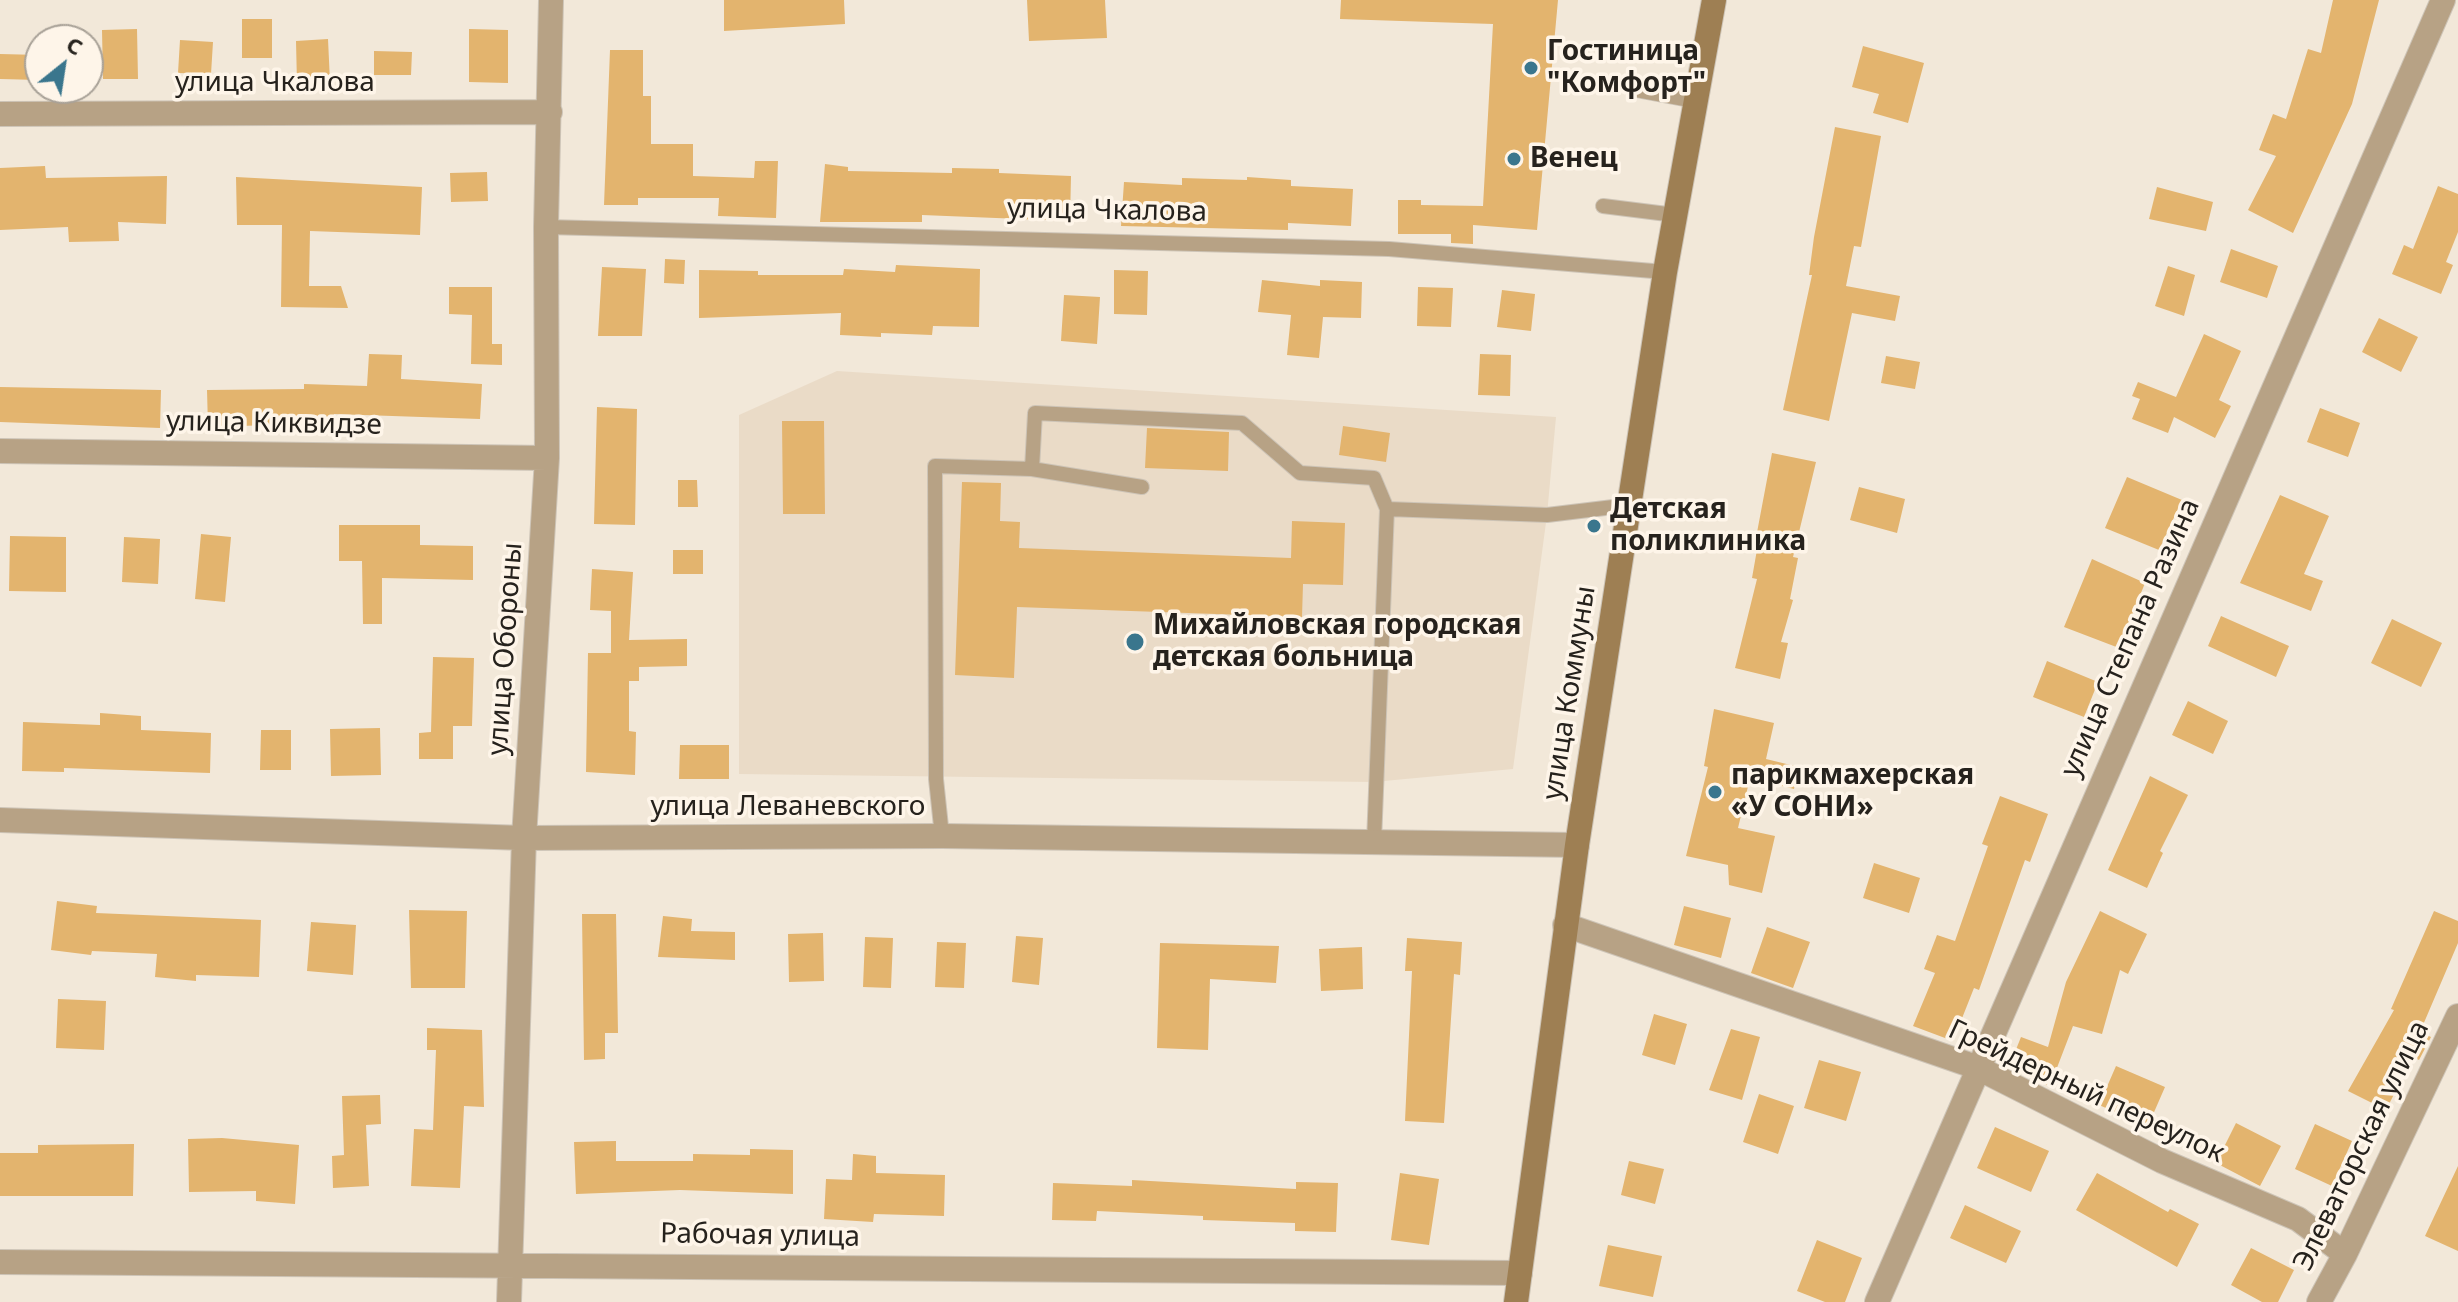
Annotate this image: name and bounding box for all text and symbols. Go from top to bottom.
north arrow [24,24,104,104]
text: С [61,28,89,61]
place label: Гостиница "Комфорт" [1547,35,1706,101]
marker: Гостиница "Комфорт" [1522,59,1540,77]
street label: улица Чкалова [175,66,375,100]
place label: Венец [1530,142,1618,176]
marker: Венец [1505,150,1523,168]
street label: улица Чкалова [1007,192,1207,230]
street label: улица Киквидзе [166,405,382,443]
place label: Детская поликлиника [1610,493,1806,559]
street label: улица Степана Разина [2054,494,2208,782]
marker: Детская поликлиника [1585,517,1603,535]
street label: улица Обороны [482,541,530,757]
street label: улица Коммуны [1537,584,1603,802]
place label: Михайловская городская детская больница [1153,609,1521,675]
marker: Михайловская городская детская больница [1124,631,1146,653]
place label: парикмахерская «У СОНИ» [1731,759,1974,825]
marker: парикмахерская «У СОНИ» [1706,783,1724,801]
street label: улица Леваневского [651,790,925,824]
street label: Грейдерный переулок [1943,1013,2229,1171]
street label: Элеваторская улица [2287,1016,2437,1276]
street label: Рабочая улица [660,1217,860,1255]

